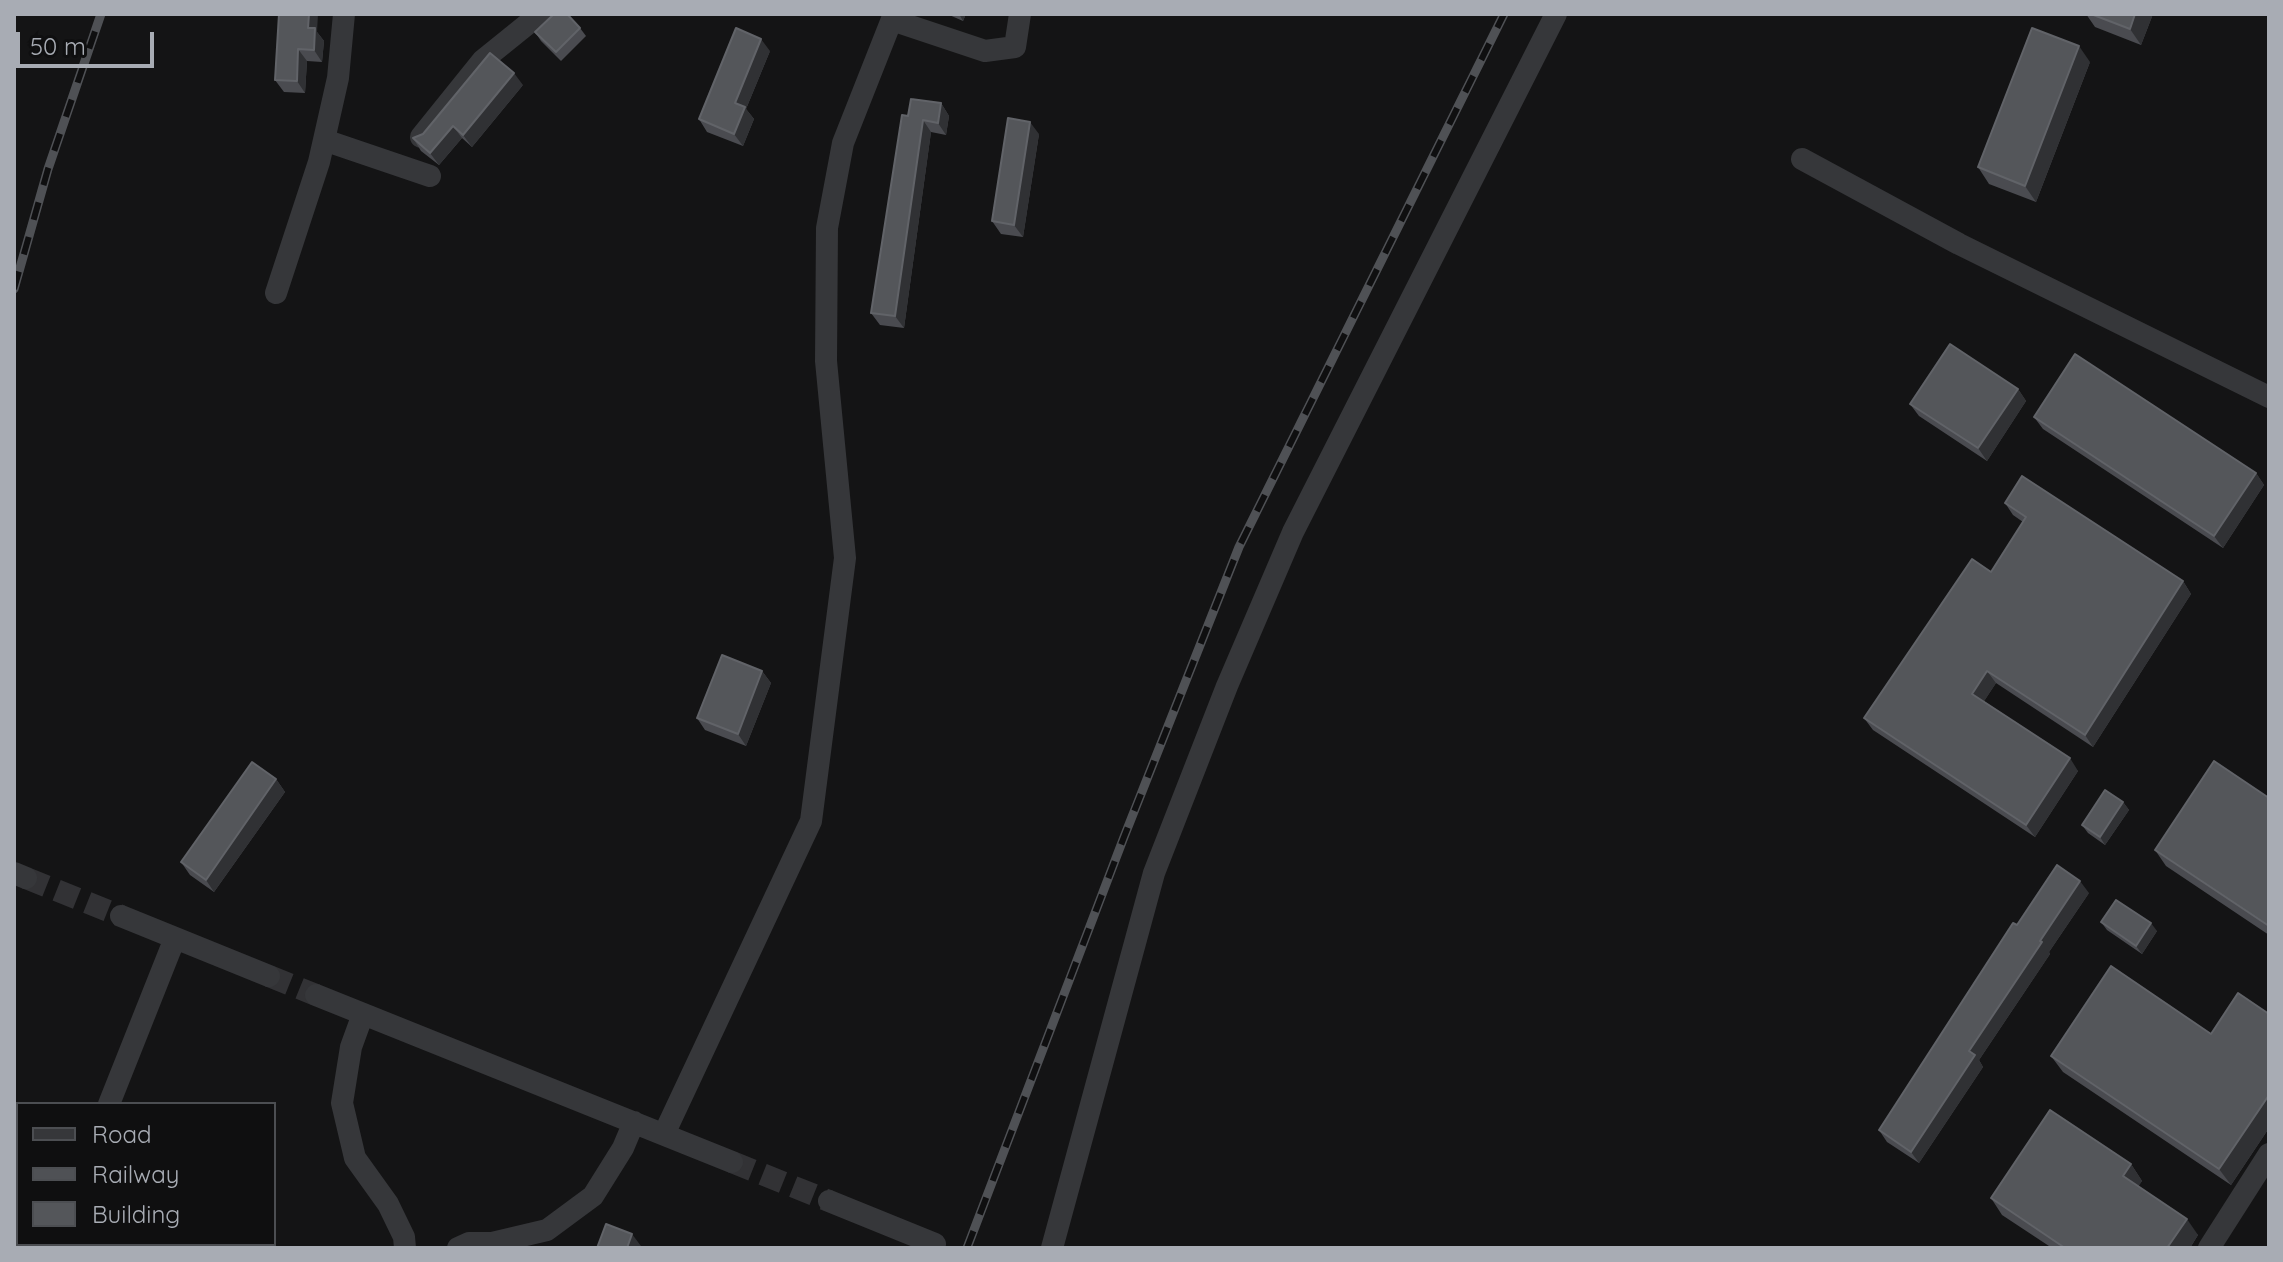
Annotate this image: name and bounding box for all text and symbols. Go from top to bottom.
scale bar [20,16,158,66]
text: 50 m [30,31,86,61]
legend [16,1102,276,1246]
text: Road [92,1119,152,1149]
text: Railway [92,1159,179,1189]
text: Building [92,1199,180,1229]

